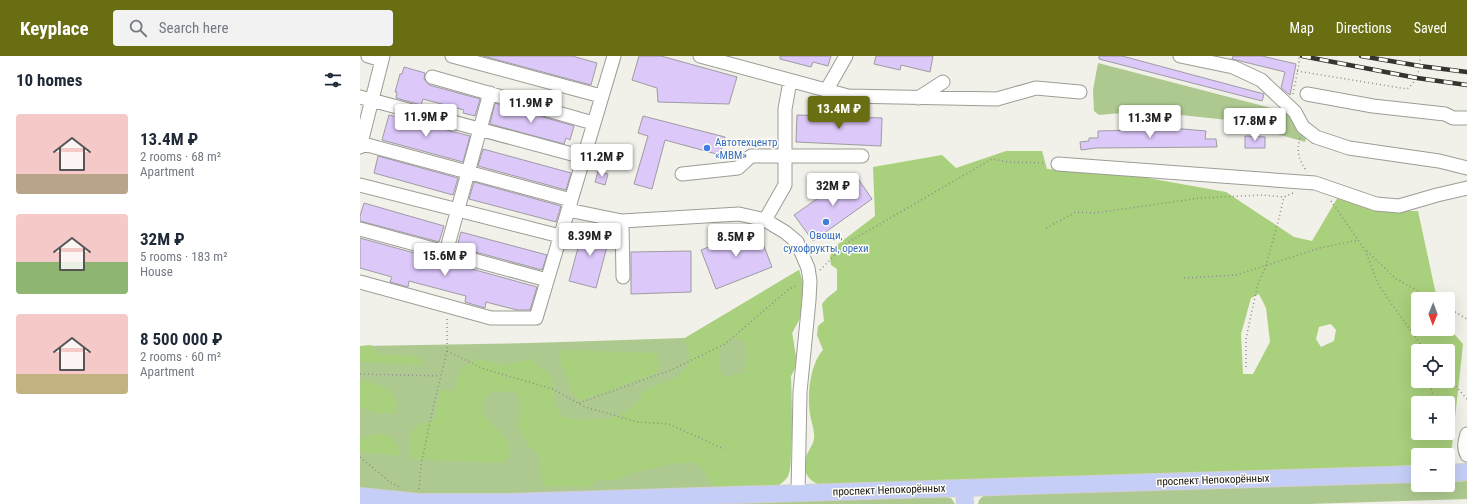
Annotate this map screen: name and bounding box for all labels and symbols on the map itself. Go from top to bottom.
pin: 11.9M ₽ [494,90,568,124]
pin: 13.4M ₽ [802,96,876,130]
pin: 11.9M ₽ [389,104,463,138]
pin: 11.3M ₽ [1113,105,1187,139]
pin: 17.8M ₽ [1218,108,1292,142]
place label: Автотехцентр «МВМ» [715,136,778,162]
marker: Автотехцентр «МВМ» [702,143,712,153]
pin: 11.2M ₽ [565,144,639,178]
pin: 32M ₽ [805,173,861,207]
marker: Овощи, сухофрукты, орехи [821,217,831,227]
pin: 8.39M ₽ [553,223,627,257]
pin: 8.5M ₽ [703,224,769,258]
place label: Овощи, сухофрукты, орехи [783,229,869,255]
pin: 15.6M ₽ [408,243,482,277]
north arrow [1411,292,1455,336]
street label: проспект Непокорённых [1156,472,1270,488]
street label: проспект Непокорённых [832,482,946,498]

